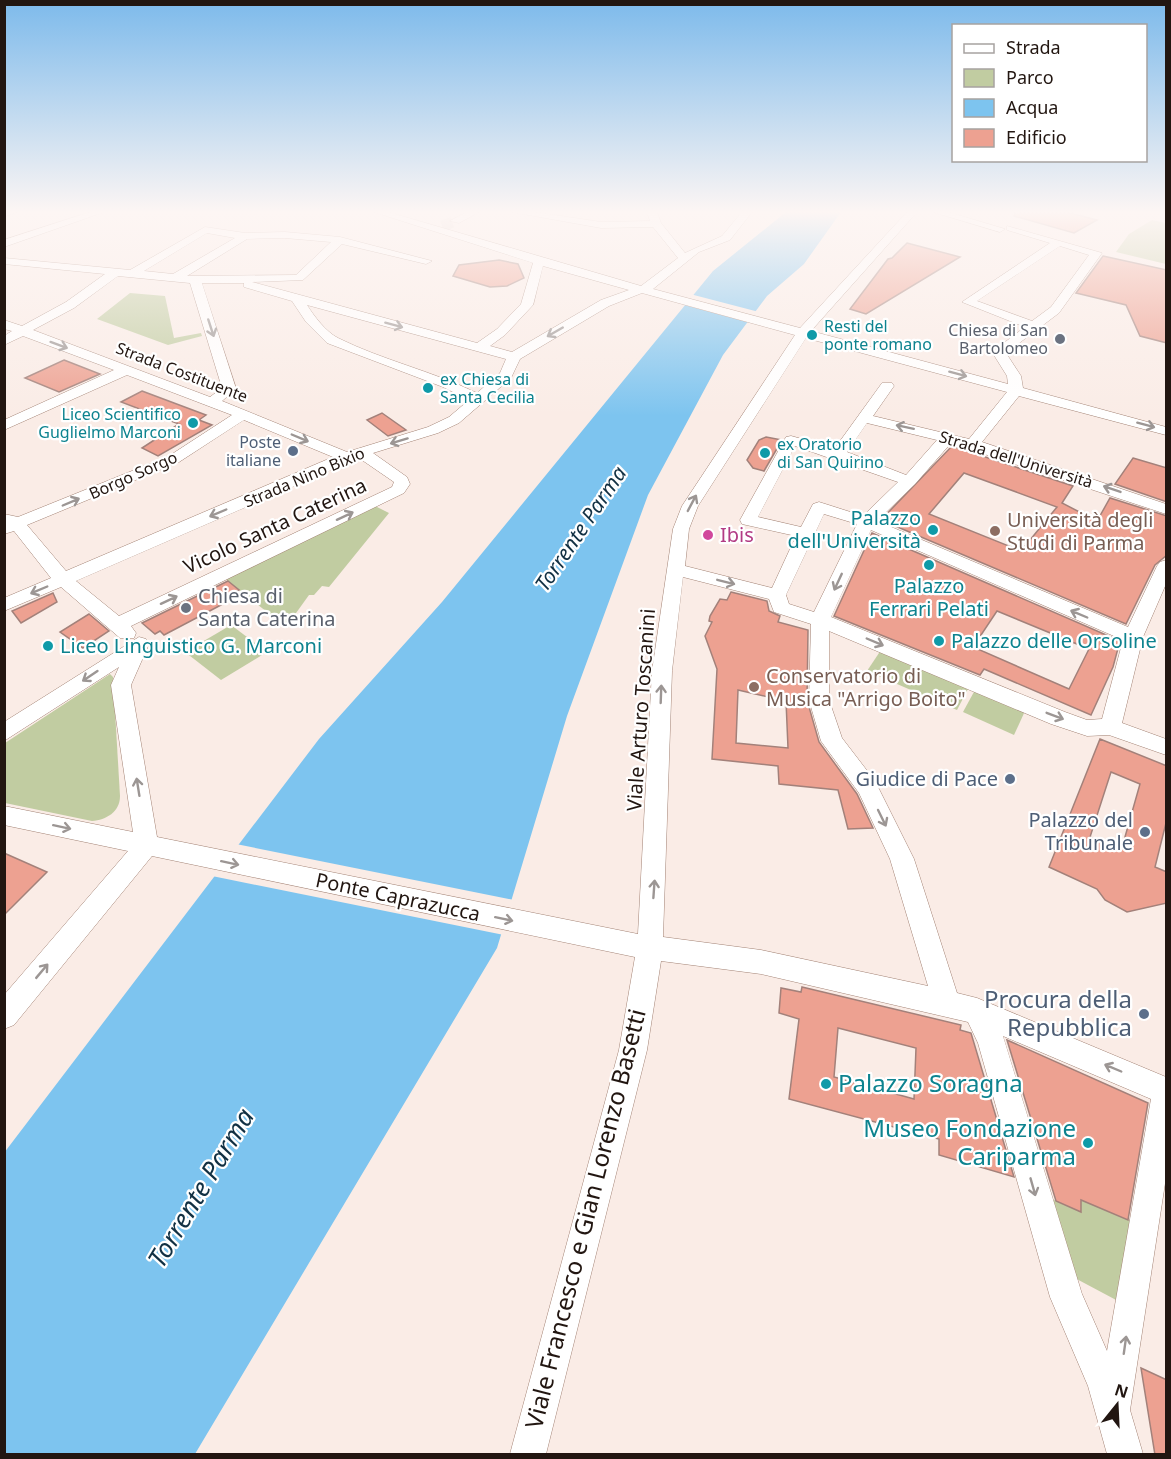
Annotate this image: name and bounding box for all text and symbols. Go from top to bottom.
legend [952,24,1147,162]
text: Strada [1006,35,1061,59]
text: Parco [1006,65,1054,89]
text: Acqua [1006,95,1058,119]
text: Edificio [1006,125,1067,149]
place label: Resti del ponte romano [824,315,932,355]
one-way arrow [206,318,217,337]
place label: Chiesa di San Bartolomeo [948,319,1048,359]
one-way arrow [384,320,403,331]
one-way arrow [547,327,564,339]
marker: Resti del ponte romano [805,328,819,342]
marker: Chiesa di San Bartolomeo [1053,332,1067,346]
street label: Strada Costituente [113,337,251,407]
one-way arrow [49,340,68,351]
place label: ex Chiesa di Santa Cecilia [440,368,535,408]
one-way arrow [948,369,967,380]
marker: ex Chiesa di Santa Cecilia [421,381,435,395]
place label: Liceo Scientifico Guglielmo Marconi [38,403,181,443]
marker: Liceo Scientifico Guglielmo Marconi [186,416,200,430]
one-way arrow [1136,420,1155,432]
one-way arrow [896,421,915,432]
street label: Strada dell'Università [936,425,1096,493]
place label: Poste italiane [226,431,281,471]
one-way arrow [290,433,309,444]
place label: ex Oratorio di San Quirino [777,433,884,473]
one-way arrow [390,436,409,447]
street label: Strada Nino Bixio [240,442,368,512]
marker: Poste italiane [286,444,300,458]
street label: Borgo Sorgo [85,446,181,504]
marker: ex Oratorio di San Quirino [758,446,772,460]
water label: Torrente Parma [528,460,632,596]
street label: Vicolo Santa Caterina [179,471,371,580]
one-way arrow [1103,483,1121,494]
one-way arrow [686,495,698,512]
one-way arrow [61,496,80,507]
place label: Palazzo dell'Università [788,504,921,554]
place label: Università degli Studi di Parma [1007,506,1153,556]
one-way arrow [210,508,228,519]
one-way arrow [336,509,354,521]
place label: Ibis [720,521,754,548]
marker: Palazzo dell'Università [926,523,940,537]
marker: Università degli Studi di Parma [988,524,1002,538]
marker: Ibis [701,528,715,542]
marker: Palazzo Ferrari Pelati [922,558,936,572]
one-way arrow [832,572,844,590]
place label: Palazzo Ferrari Pelati [869,572,989,622]
one-way arrow [716,576,735,588]
place label: Chiesa di Santa Caterina [198,582,336,632]
one-way arrow [31,585,49,596]
one-way arrow [160,593,178,605]
marker: Chiesa di Santa Caterina [179,601,193,615]
street label: Viale Arturo Toscanini [620,608,661,812]
one-way arrow [1071,608,1089,619]
place label: Palazzo delle Orsoline [951,627,1157,654]
place label: Liceo Linguistico G. Marconi [60,632,322,659]
marker: Palazzo delle Orsoline [932,634,946,648]
one-way arrow [865,637,883,648]
marker: Liceo Linguistico G. Marconi [41,639,55,653]
place label: Conservatorio di Musica "Arrigo Boito" [766,662,966,712]
one-way arrow [82,670,99,682]
marker: Conservatorio di Musica "Arrigo Boito" [747,680,761,694]
one-way arrow [656,685,667,705]
one-way arrow [1045,711,1064,722]
place label: Giudice di Pace [856,765,998,792]
marker: Giudice di Pace [1003,772,1017,786]
one-way arrow [132,778,143,798]
place label: Palazzo del Tribunale [1028,806,1133,856]
one-way arrow [877,809,889,827]
one-way arrow [51,822,71,833]
marker: Palazzo del Tribunale [1138,825,1152,839]
one-way arrow [220,858,239,869]
street label: Ponte Caprazucca [313,866,483,927]
one-way arrow [648,880,659,900]
one-way arrow [494,913,513,925]
one-way arrow [36,963,49,979]
place label: Procura della Repubblica [984,982,1132,1043]
street label: Viale Francesco e Gian Lorenzo Basetti [516,1005,653,1432]
marker: Procura della Repubblica [1137,1007,1151,1021]
one-way arrow [1104,1062,1122,1073]
place label: Palazzo Soragna [838,1066,1023,1099]
marker: Palazzo Soragna [819,1077,833,1091]
water label: Torrente Parma [138,1101,262,1274]
place label: Museo Fondazione Cariparma [863,1111,1076,1172]
marker: Museo Fondazione Cariparma [1081,1136,1095,1150]
one-way arrow [1028,1177,1039,1196]
one-way arrow [1120,1335,1131,1355]
north arrow [1087,1375,1147,1435]
text: N [1112,1378,1131,1403]

